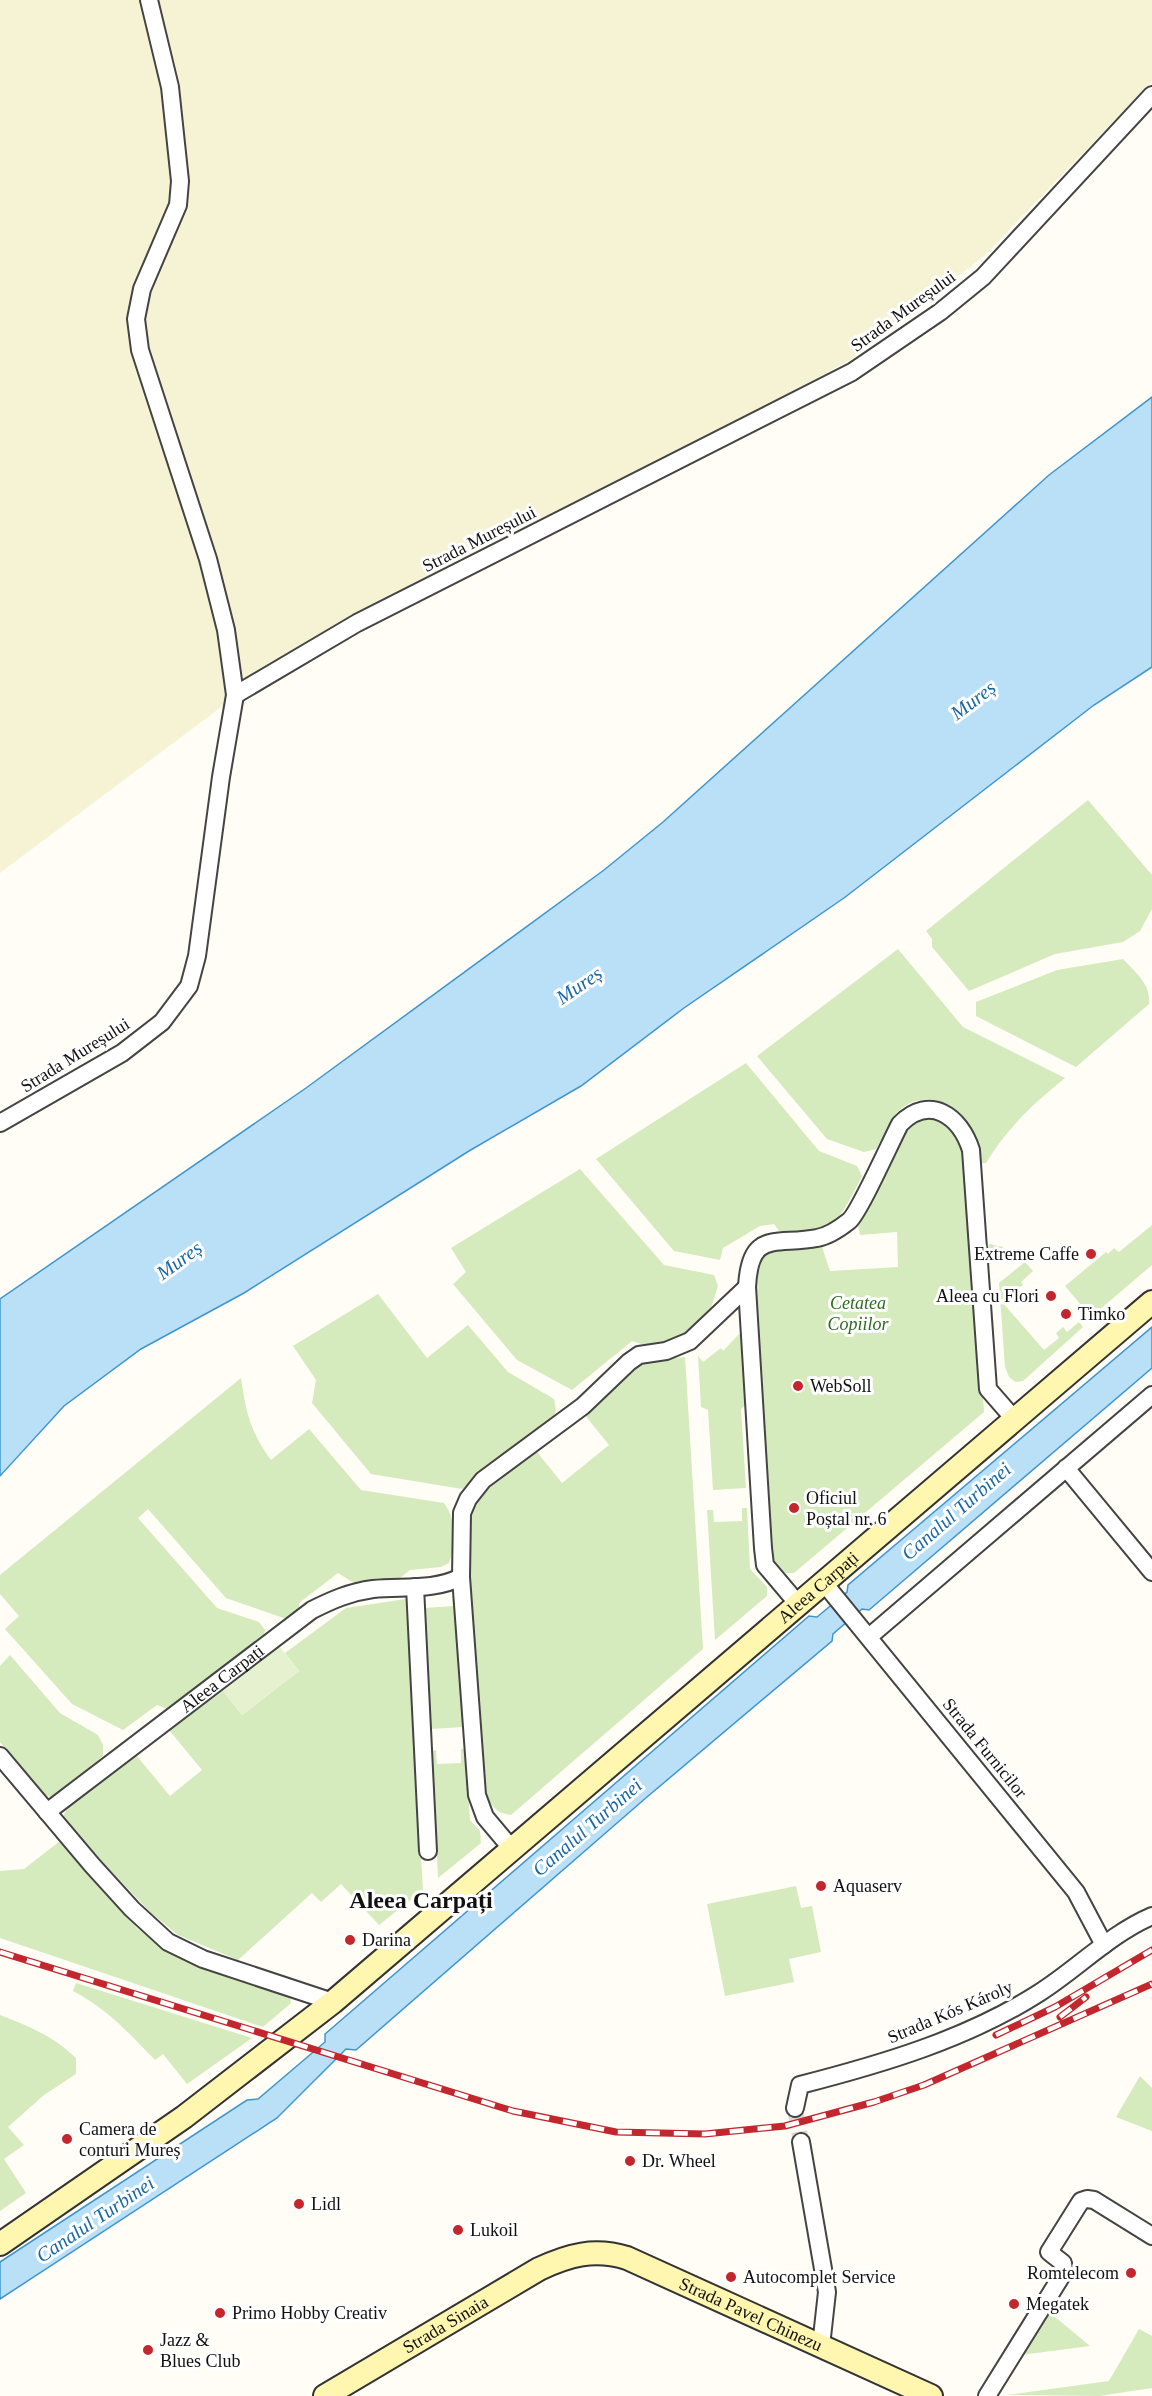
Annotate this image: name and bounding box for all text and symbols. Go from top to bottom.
street label: Strada Mureșului [847,266,959,356]
street label: Strada Mureșului [419,502,539,576]
water label: Mureș [945,676,1000,725]
water label: Mureș [551,962,607,1010]
street label: Strada Mureșului [17,1014,133,1096]
water label: Mureș [151,1236,207,1285]
place label: Extreme Caffe [974,1244,1079,1264]
marker: Extreme Caffe [1084,1247,1098,1261]
place label: Aleea cu Flori [936,1286,1039,1306]
marker: Aleea cu Flori [1044,1289,1058,1303]
park label: Cetatea Copiilor [827,1293,890,1334]
place label: Timko [1078,1304,1125,1324]
marker: Timko [1059,1307,1073,1321]
place label: WebSoll [810,1376,872,1396]
marker: WebSoll [791,1379,805,1393]
water label: Canalul Turbinei [897,1458,1015,1564]
place label: Oficiul Poștal nr. 6 [806,1488,887,1529]
marker: Oficiul Poștal nr. 6 [787,1501,801,1515]
street label: Aleea Carpați [774,1547,862,1627]
street label: Aleea Carpați [176,1640,268,1717]
street label: Strada Furnicilor [939,1694,1031,1802]
water label: Canalul Turbinei [528,1774,646,1880]
place label: Aquaserv [833,1876,902,1896]
marker: Aquaserv [814,1879,828,1893]
district label: Aleea Carpați [349,1887,493,1914]
place label: Darina [362,1930,411,1950]
marker: Darina [343,1933,357,1947]
street label: Strada Kós Károly [884,1977,1016,2047]
place label: Camera de conturi Mureș [79,2119,180,2160]
marker: Camera de conturi Mureș [60,2132,74,2146]
place label: Dr. Wheel [642,2151,716,2171]
marker: Dr. Wheel [623,2154,637,2168]
water label: Canalul Turbinei [32,2172,158,2266]
place label: Lidl [311,2194,341,2214]
marker: Lidl [292,2197,306,2211]
place label: Lukoil [470,2220,518,2240]
marker: Lukoil [451,2223,465,2237]
place label: Romtelecom [1027,2263,1119,2283]
marker: Romtelecom [1124,2266,1138,2280]
place label: Autocomplet Service [743,2267,895,2287]
marker: Autocomplet Service [724,2270,738,2284]
street label: Strada Pavel Chinezu [676,2273,826,2355]
street label: Strada Sinaia [399,2292,492,2358]
place label: Megatek [1026,2294,1089,2314]
marker: Megatek [1007,2297,1021,2311]
place label: Primo Hobby Creativ [232,2303,387,2323]
marker: Primo Hobby Creativ [213,2306,227,2320]
place label: Jazz & Blues Club [160,2330,241,2371]
marker: Jazz & Blues Club [141,2343,155,2357]

